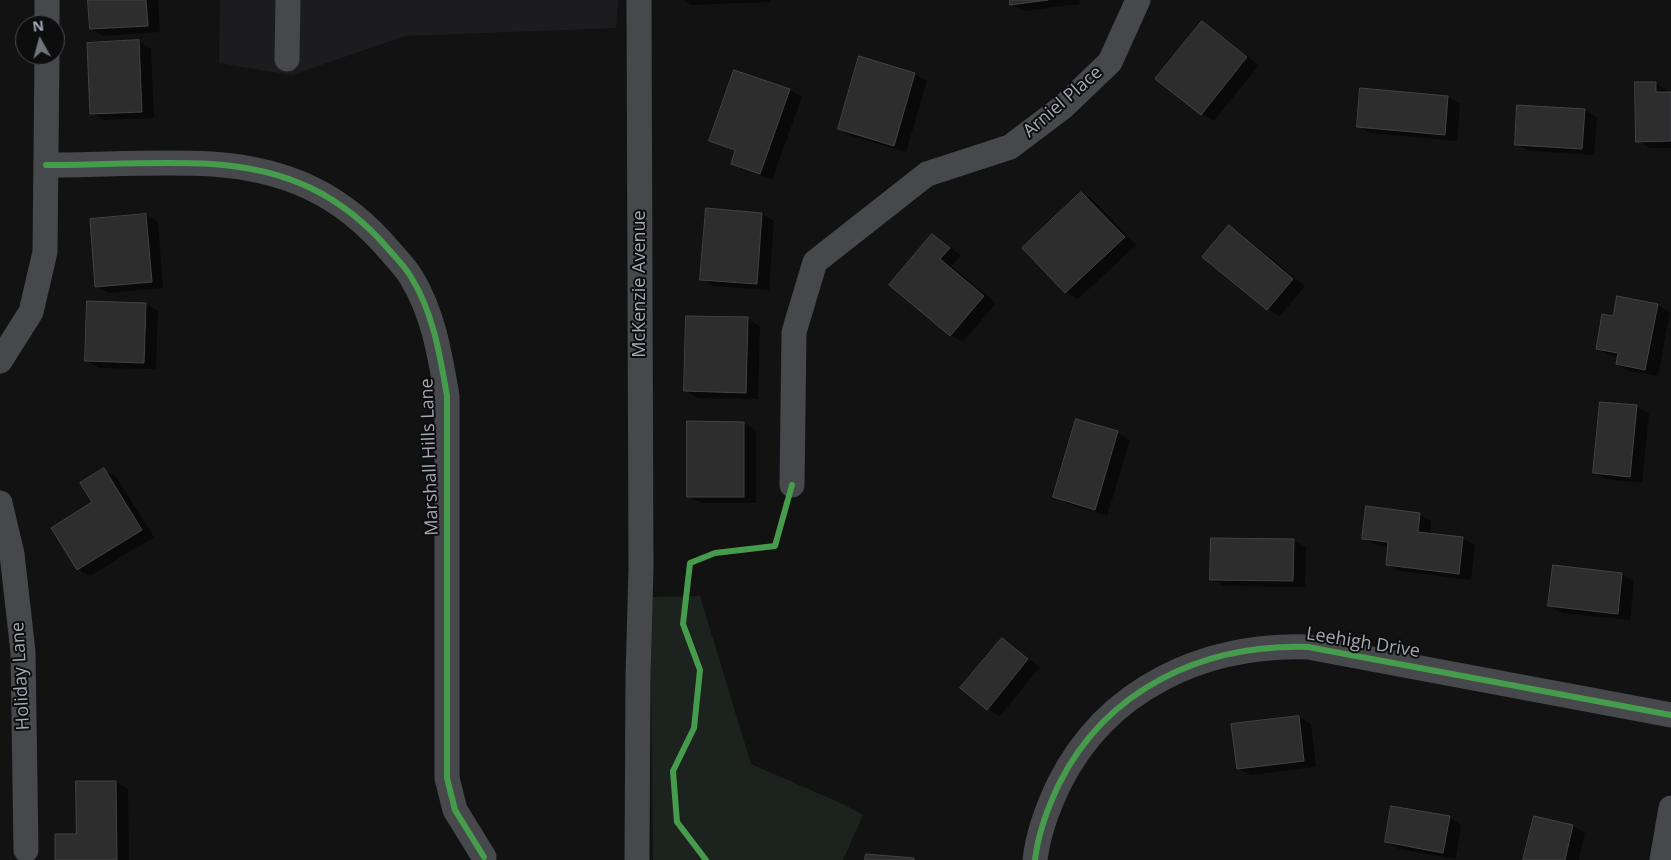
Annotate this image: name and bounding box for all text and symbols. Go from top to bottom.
north arrow [15,15,65,65]
text: N [31,15,45,36]
street label: Arniel Place [1019,62,1107,142]
street label: McKenzie Avenue [629,210,651,358]
street label: Marshall Hills Lane [416,378,444,536]
street label: Holiday Lane [7,621,35,731]
street label: Leehigh Drive [1305,623,1421,663]

